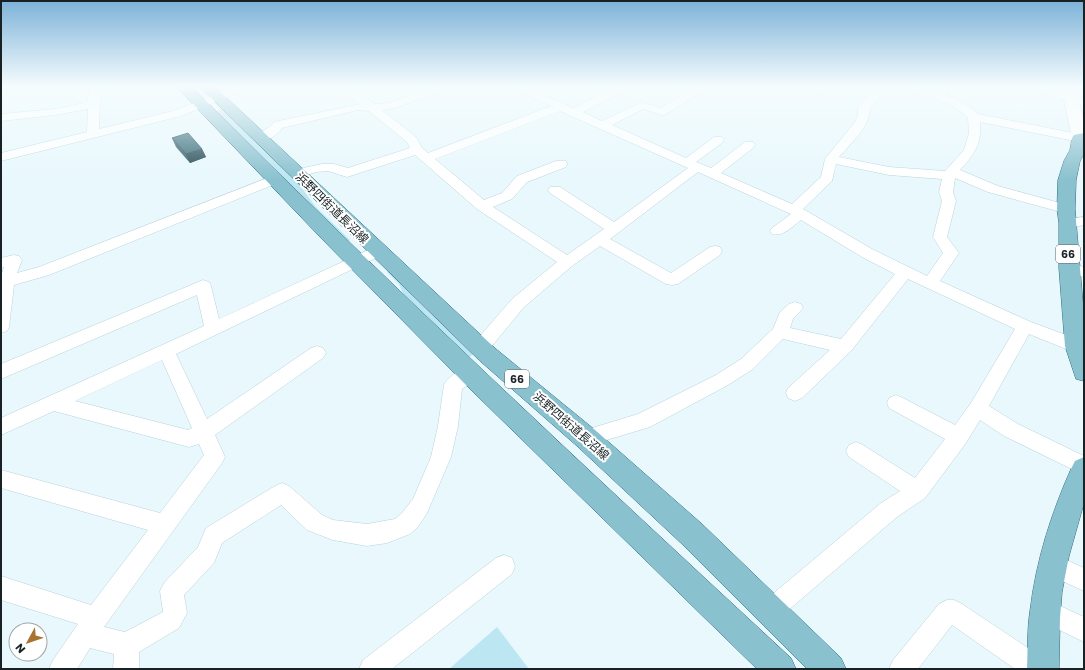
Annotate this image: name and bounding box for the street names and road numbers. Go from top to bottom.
street label: 浜野四街道長沼線 [292,168,373,247]
road number: 66 [1056,245,1080,263]
road number: 66 [505,370,529,388]
street label: 浜野四街道長沼線 [530,388,613,464]

